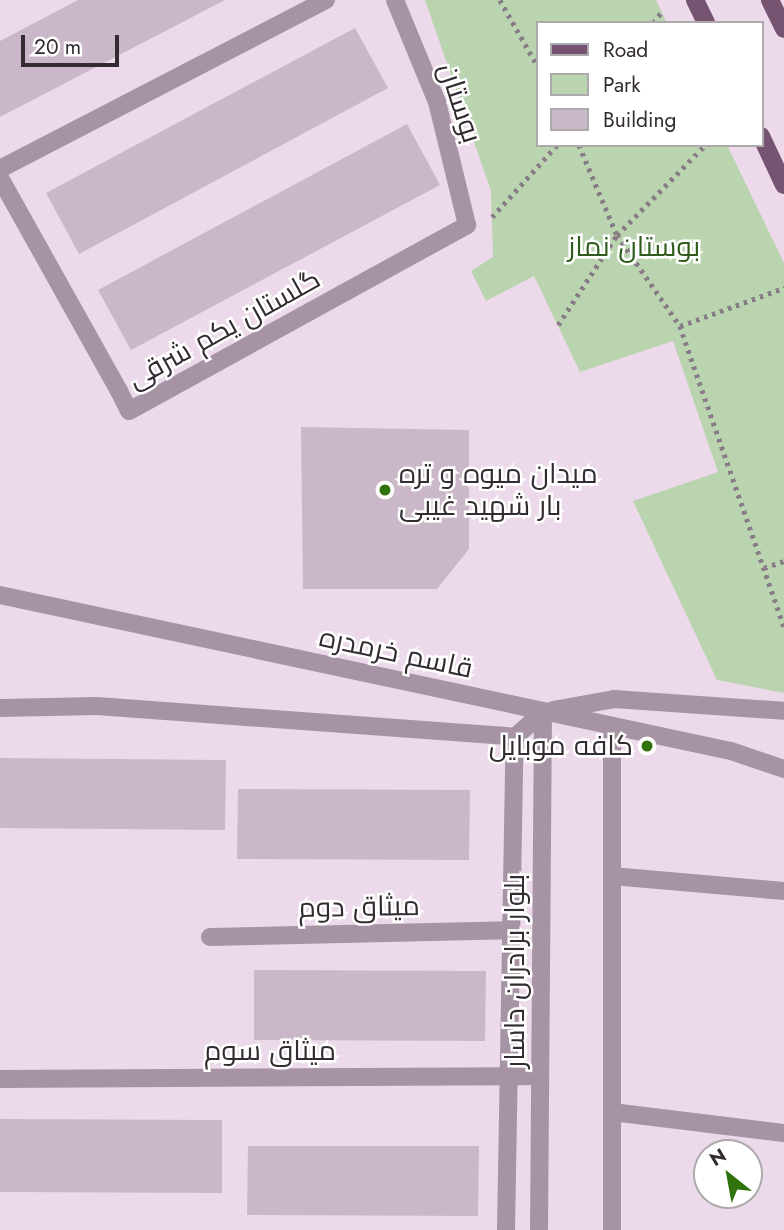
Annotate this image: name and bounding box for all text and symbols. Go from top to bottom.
scale bar [24,21,122,65]
legend [536,21,763,147]
text: 20 m [34,32,81,62]
text: Road [603,35,648,65]
street label: بوستان [431,59,489,147]
text: Park [603,70,640,100]
text: Building [603,105,676,135]
park label: بوستان نماز [568,230,700,264]
street label: گلستان یکم شرقی [122,262,326,396]
place label: میدان میوه و تره بار شهید غیبی [399,457,598,523]
marker: میدان میوه و تره بار شهید غیبی [377,482,393,498]
street label: قاسم خرمدره [316,620,476,686]
place label: کافه موبایل [489,729,633,763]
marker: کافه موبایل [639,738,655,754]
street label: بلوار برادران داسار [498,874,532,1068]
street label: میثاق دوم [298,889,420,925]
street label: میثاق سوم [204,1034,336,1068]
north arrow [693,1139,763,1209]
text: N [705,1142,731,1173]

